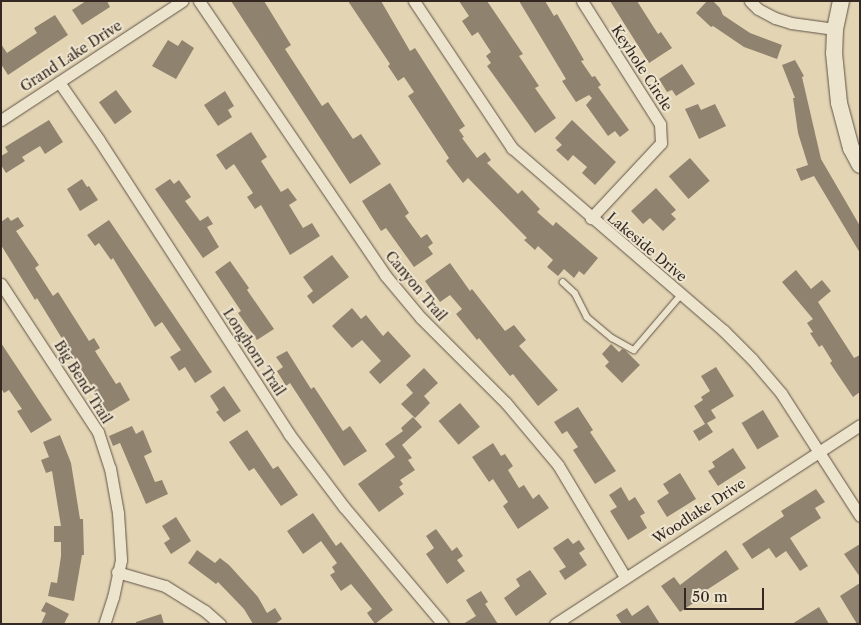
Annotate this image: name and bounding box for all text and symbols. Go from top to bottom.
street label: Grand Lake Drive [17,17,125,95]
street label: Keyhole Circle [608,22,676,114]
street label: Lakeside Drive [604,209,690,285]
street label: Canyon Trail [382,248,450,324]
street label: Longhorn Trail [219,305,289,399]
street label: Big Bend Trail [51,337,115,427]
street label: Woodlake Drive [650,475,748,547]
scale bar [686,578,766,610]
text: 50 m [692,587,728,606]

